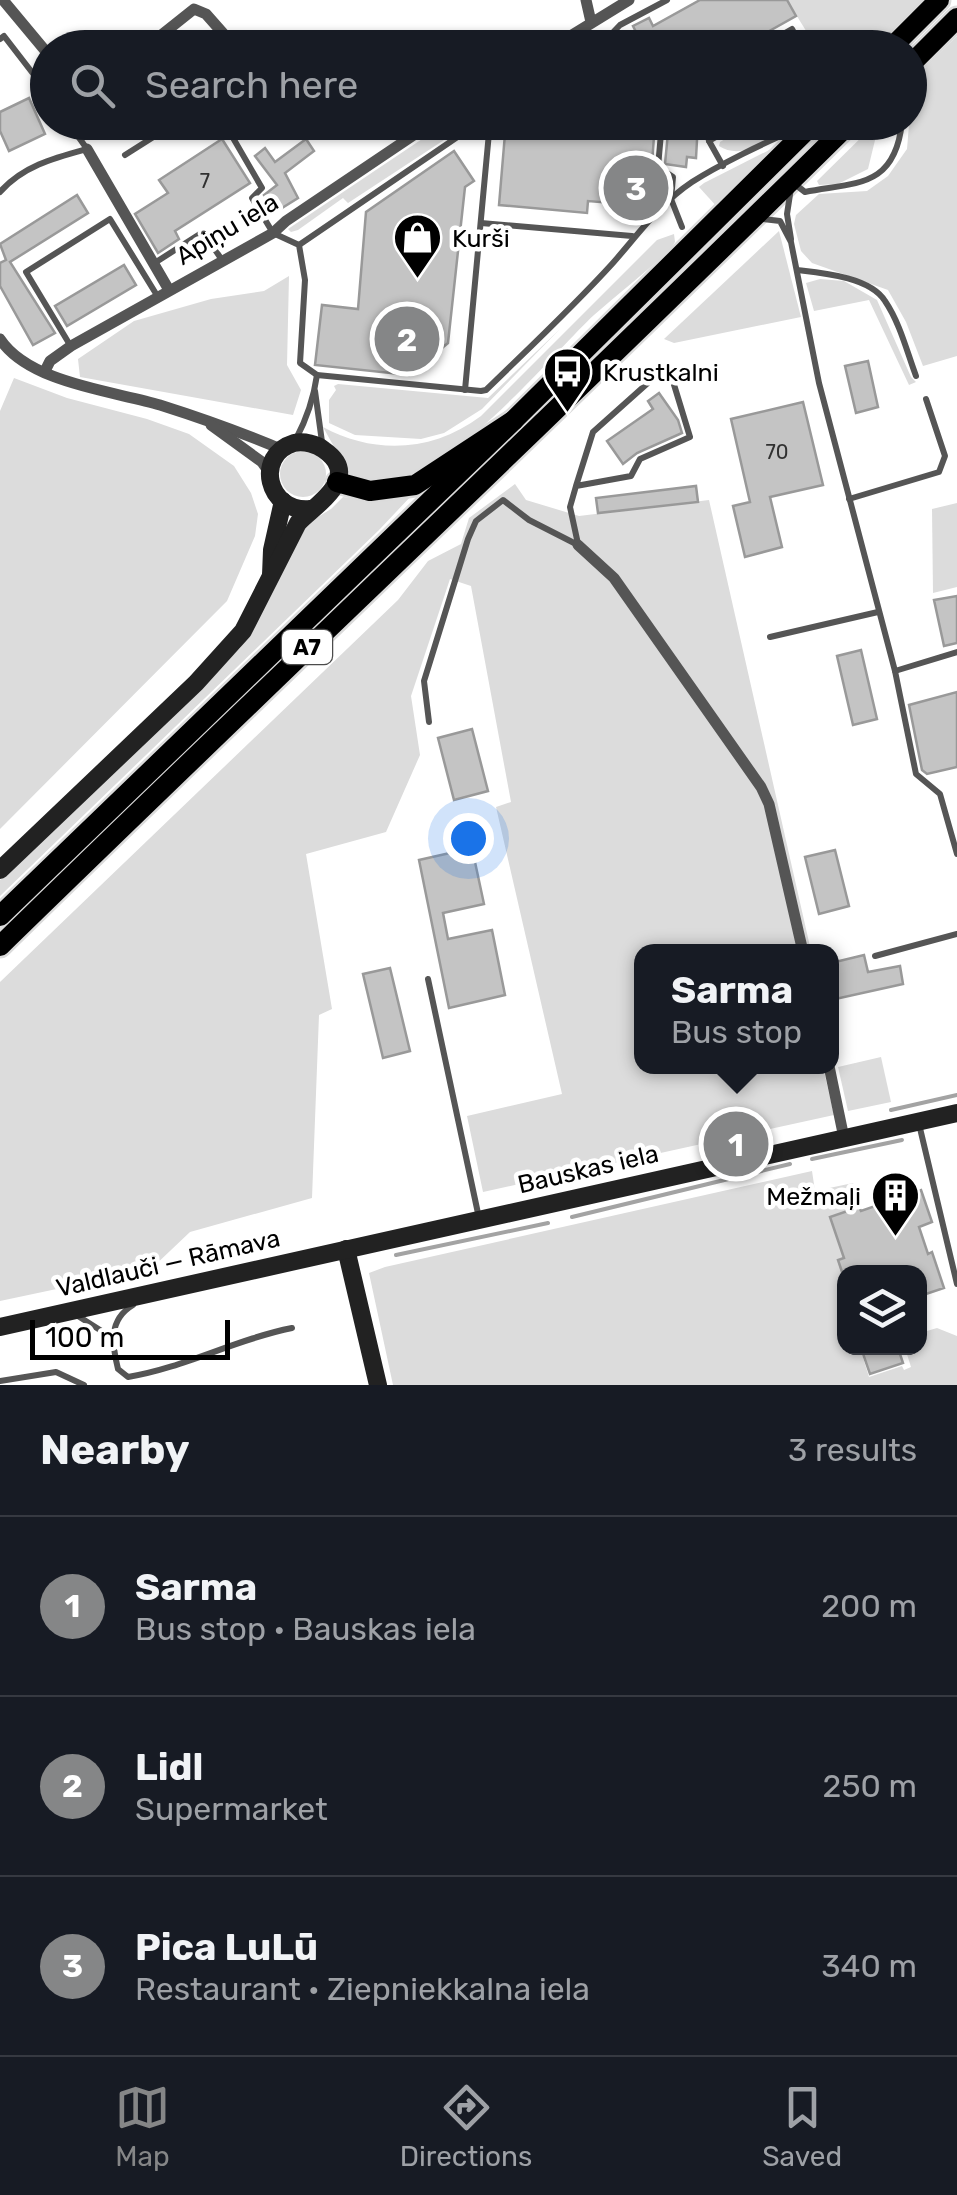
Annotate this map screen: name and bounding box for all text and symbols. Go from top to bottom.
search box [30,30,927,140]
icon: search [65,58,120,113]
text: Search here [145,62,358,108]
pin: 3 [604,150,668,226]
house number: 7 [200,169,210,193]
street label: Apiņu iela [171,187,283,271]
shop icon: Kurši [391,212,443,280]
place label: Kurši [452,224,510,253]
pin: 2 [374,302,440,376]
bus stop icon: Krustkalni [542,346,594,414]
place label: Krustkalni [603,358,719,387]
house number: 70 [766,440,788,464]
road number: A7 [282,630,332,664]
your location [443,813,494,864]
popup [634,944,839,1074]
text: Sarma [671,967,793,1013]
text: Bus stop [671,1013,802,1051]
pin: 1 [704,1106,768,1182]
street label: Bauskas iela [515,1139,661,1199]
building icon: Mežmaļi [870,1170,922,1238]
place label: Mežmaļi [766,1182,861,1211]
street label: Valdlauči — Rāmava [53,1223,283,1303]
map controls [837,1265,927,1355]
button: layers [837,1265,927,1355]
scale bar [30,1315,230,1360]
text: 100 m [45,1321,124,1354]
text: Nearby [40,1425,190,1475]
text: 3 results [788,1431,917,1469]
text: Sarma [135,1564,257,1610]
text: 1 [65,1587,80,1625]
text: 200 m [821,1587,917,1625]
text: Bus stop · Bauskas iela [135,1610,476,1648]
text: Lidl [135,1744,203,1790]
text: 2 [62,1767,83,1805]
text: 250 m [823,1767,917,1805]
text: Supermarket [135,1790,328,1828]
text: Pica LuLū [135,1924,318,1970]
text: 3 [62,1947,83,1985]
text: 340 m [821,1947,917,1985]
text: Restaurant · Ziepniekkalna iela [135,1970,590,2008]
tab: Map [115,2080,170,2173]
tab: Directions [400,2080,532,2173]
tab: Saved [762,2080,842,2173]

